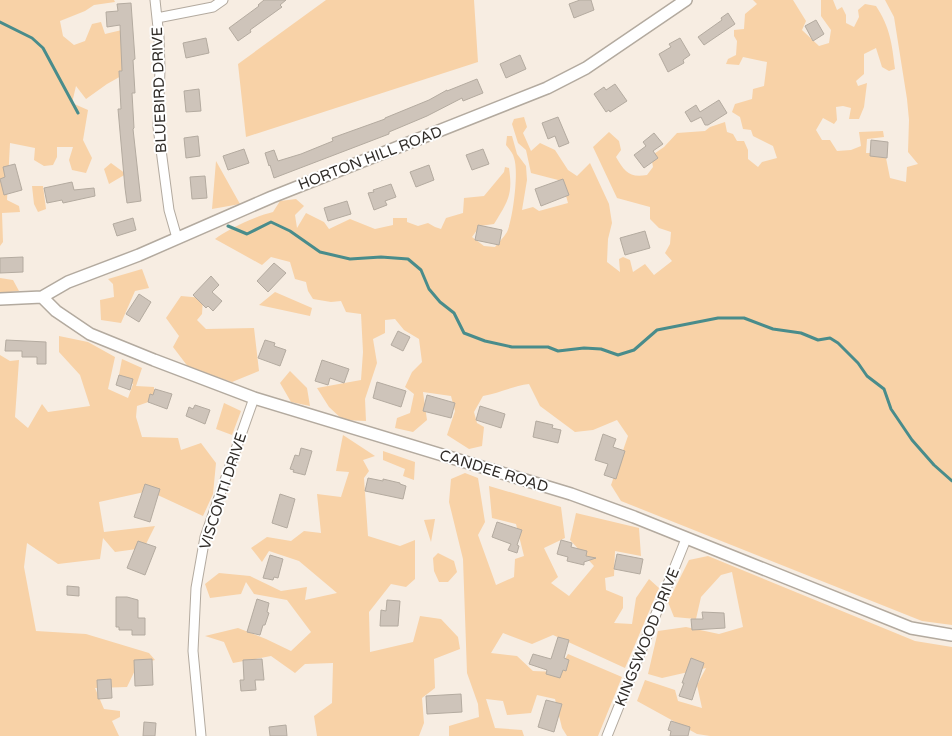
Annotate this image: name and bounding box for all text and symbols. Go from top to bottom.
street label: BLUEBIRD DRIVE [148,27,170,153]
street label: HORTON HILL ROAD [295,122,445,194]
street label: VISCONTI DRIVE [196,430,250,552]
street label: CANDEE ROAD [437,446,551,496]
street label: KINGSWOOD DRIVE [611,565,683,709]

